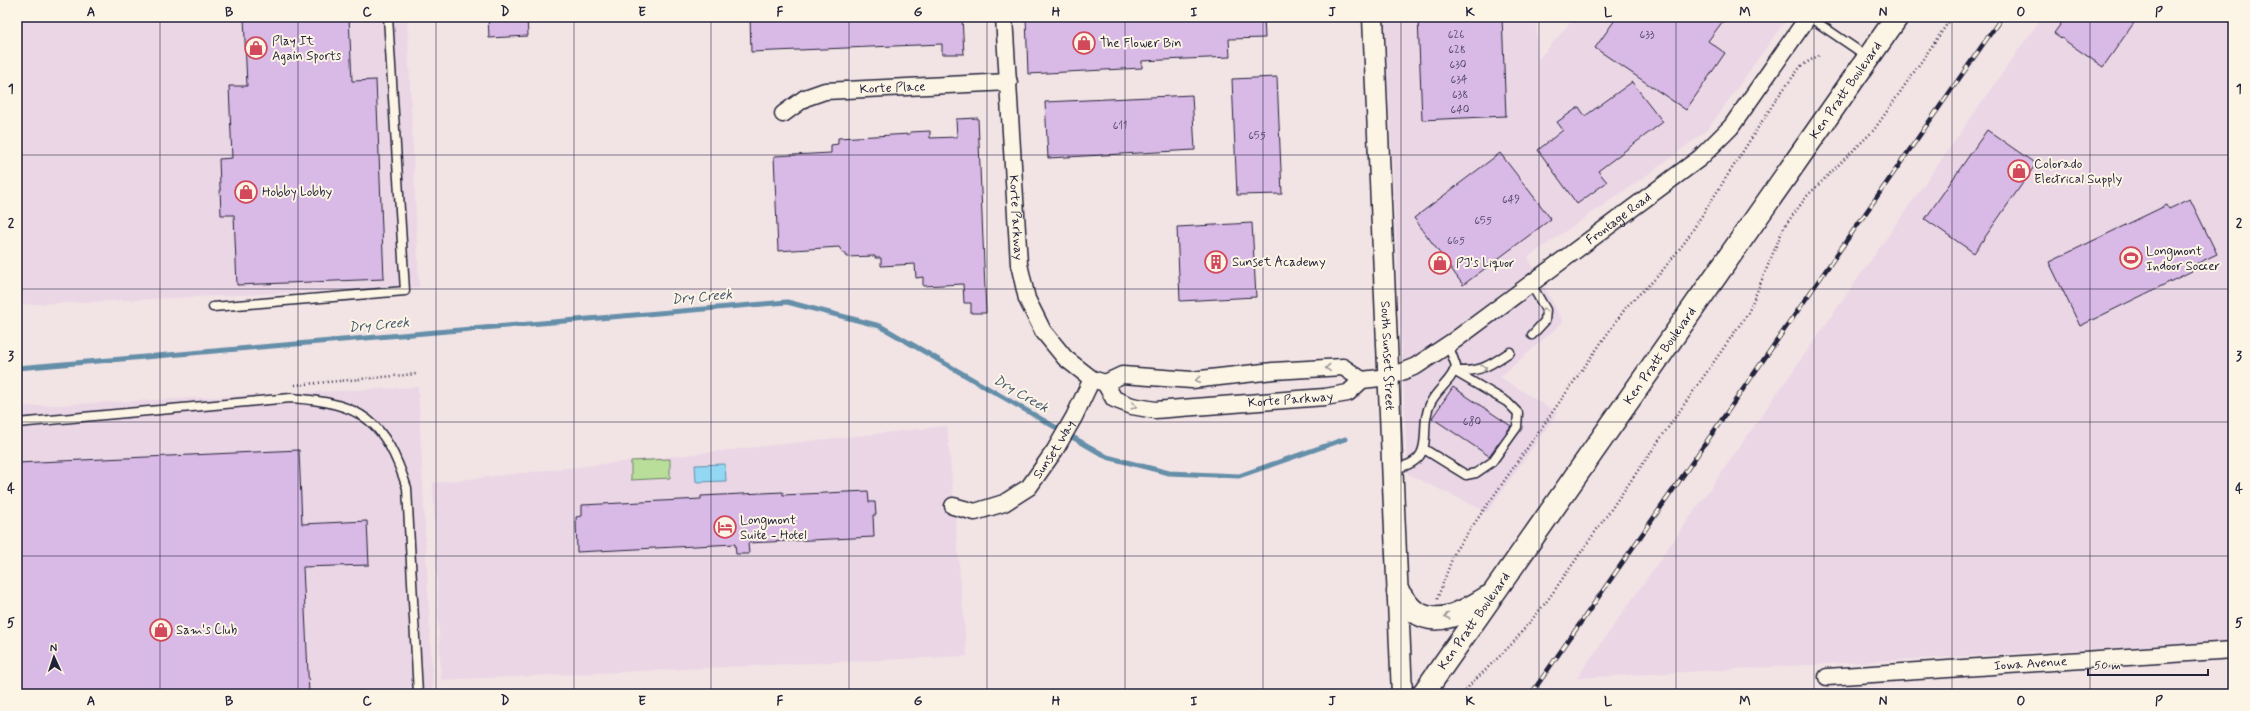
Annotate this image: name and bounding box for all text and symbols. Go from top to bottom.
text: A [87,4,95,21]
text: B [225,4,234,21]
text: C [362,4,372,21]
text: D [501,4,510,21]
text: E [638,4,646,21]
text: F [777,4,784,21]
text: G [914,4,923,21]
text: H [1052,4,1061,21]
text: I [1191,4,1198,21]
text: J [1328,4,1336,21]
text: K [1465,4,1475,21]
text: L [1604,4,1613,21]
text: M [1739,4,1751,21]
text: N [1879,4,1888,21]
text: O [2017,4,2026,21]
text: P [2155,4,2163,21]
house number: 626 [1448,28,1464,42]
house number: 633 [1640,28,1655,42]
shop icon: The Flower Bin [1071,30,1097,56]
place label: Play It Again Sports [272,33,342,65]
shop icon: Play It Again Sports [243,35,269,61]
place label: The Flower Bin [1100,35,1182,52]
street label: Ken Pratt Boulevard [1806,38,1886,142]
house number: 628 [1448,43,1466,57]
house number: 630 [1450,58,1466,72]
house number: 634 [1451,73,1468,87]
street label: Korte Place [859,78,926,98]
text: 1 [8,81,14,98]
text: 1 [2236,81,2242,98]
house number: 638 [1452,88,1468,102]
house number: 640 [1451,103,1469,117]
house number: 611 [1113,119,1127,133]
house number: 655 [1248,129,1266,143]
place label: Colorado Electrical Supply [2034,156,2122,188]
shop icon: Colorado Electrical Supply [2006,158,2032,184]
street label: Korte Parkway [1005,174,1027,261]
shop icon: Hobby Lobby [233,179,259,205]
place label: Hobby Lobby [262,184,332,201]
street label: Frontage Road [1583,189,1655,248]
house number: 649 [1502,193,1520,207]
house number: 655 [1474,214,1492,228]
text: 2 [8,215,15,232]
text: 2 [2236,215,2243,232]
house number: 665 [1447,234,1465,248]
place label: Longmont Indoor Soccer [2146,243,2221,275]
sports icon: Longmont Indoor Soccer [2118,245,2144,271]
building icon: Sunset Academy [1203,249,1229,275]
shop icon: PJ's Liquor [1427,250,1453,276]
place label: Sunset Academy [1232,254,1326,271]
place label: PJ's Liquor [1456,255,1515,272]
water label: Dry Creek [671,285,733,309]
street label: South Sunset Street [1377,301,1398,411]
street label: Ken Pratt Boulevard [1620,304,1700,408]
one-way arrow [1541,307,1549,313]
water label: Dry Creek [348,313,410,337]
text: 3 [8,348,14,365]
text: 3 [2236,348,2242,365]
one-way arrow [1325,363,1331,372]
one-way arrow [1480,364,1487,372]
water label: Dry Creek [990,371,1052,417]
one-way arrow [1195,375,1201,384]
street label: Korte Parkway [1247,387,1335,411]
one-way arrow [1130,401,1137,409]
house number: 680 [1463,415,1481,429]
street label: Sunset Way [1029,417,1079,482]
text: 4 [7,481,15,498]
text: 4 [2235,481,2243,498]
place label: Longmont Suite - Hotel [740,512,807,544]
hotel icon: Longmont Suite - Hotel [712,514,738,540]
street label: Ken Pratt Boulevard [1434,569,1514,673]
one-way arrow [1444,612,1450,620]
text: 5 [7,615,15,632]
text: 5 [2235,615,2243,632]
shop icon: Sam's Club [148,617,174,643]
place label: Sam's Club [176,622,237,639]
north arrow [34,637,74,677]
text: N [50,641,58,655]
scale bar [2088,651,2208,677]
street label: Iowa Avenue [1993,653,2068,674]
text: 50 m [2094,658,2121,674]
text: A [87,693,95,710]
text: B [225,693,234,710]
text: C [362,693,372,710]
text: D [501,693,510,710]
text: E [638,693,646,710]
text: F [777,693,784,710]
text: G [914,693,923,710]
text: H [1052,693,1061,710]
text: I [1191,693,1198,710]
text: J [1328,693,1336,710]
text: K [1465,693,1475,710]
text: L [1604,693,1613,710]
text: M [1739,693,1751,710]
text: N [1879,693,1888,710]
text: O [2017,693,2026,710]
text: P [2155,693,2163,710]

